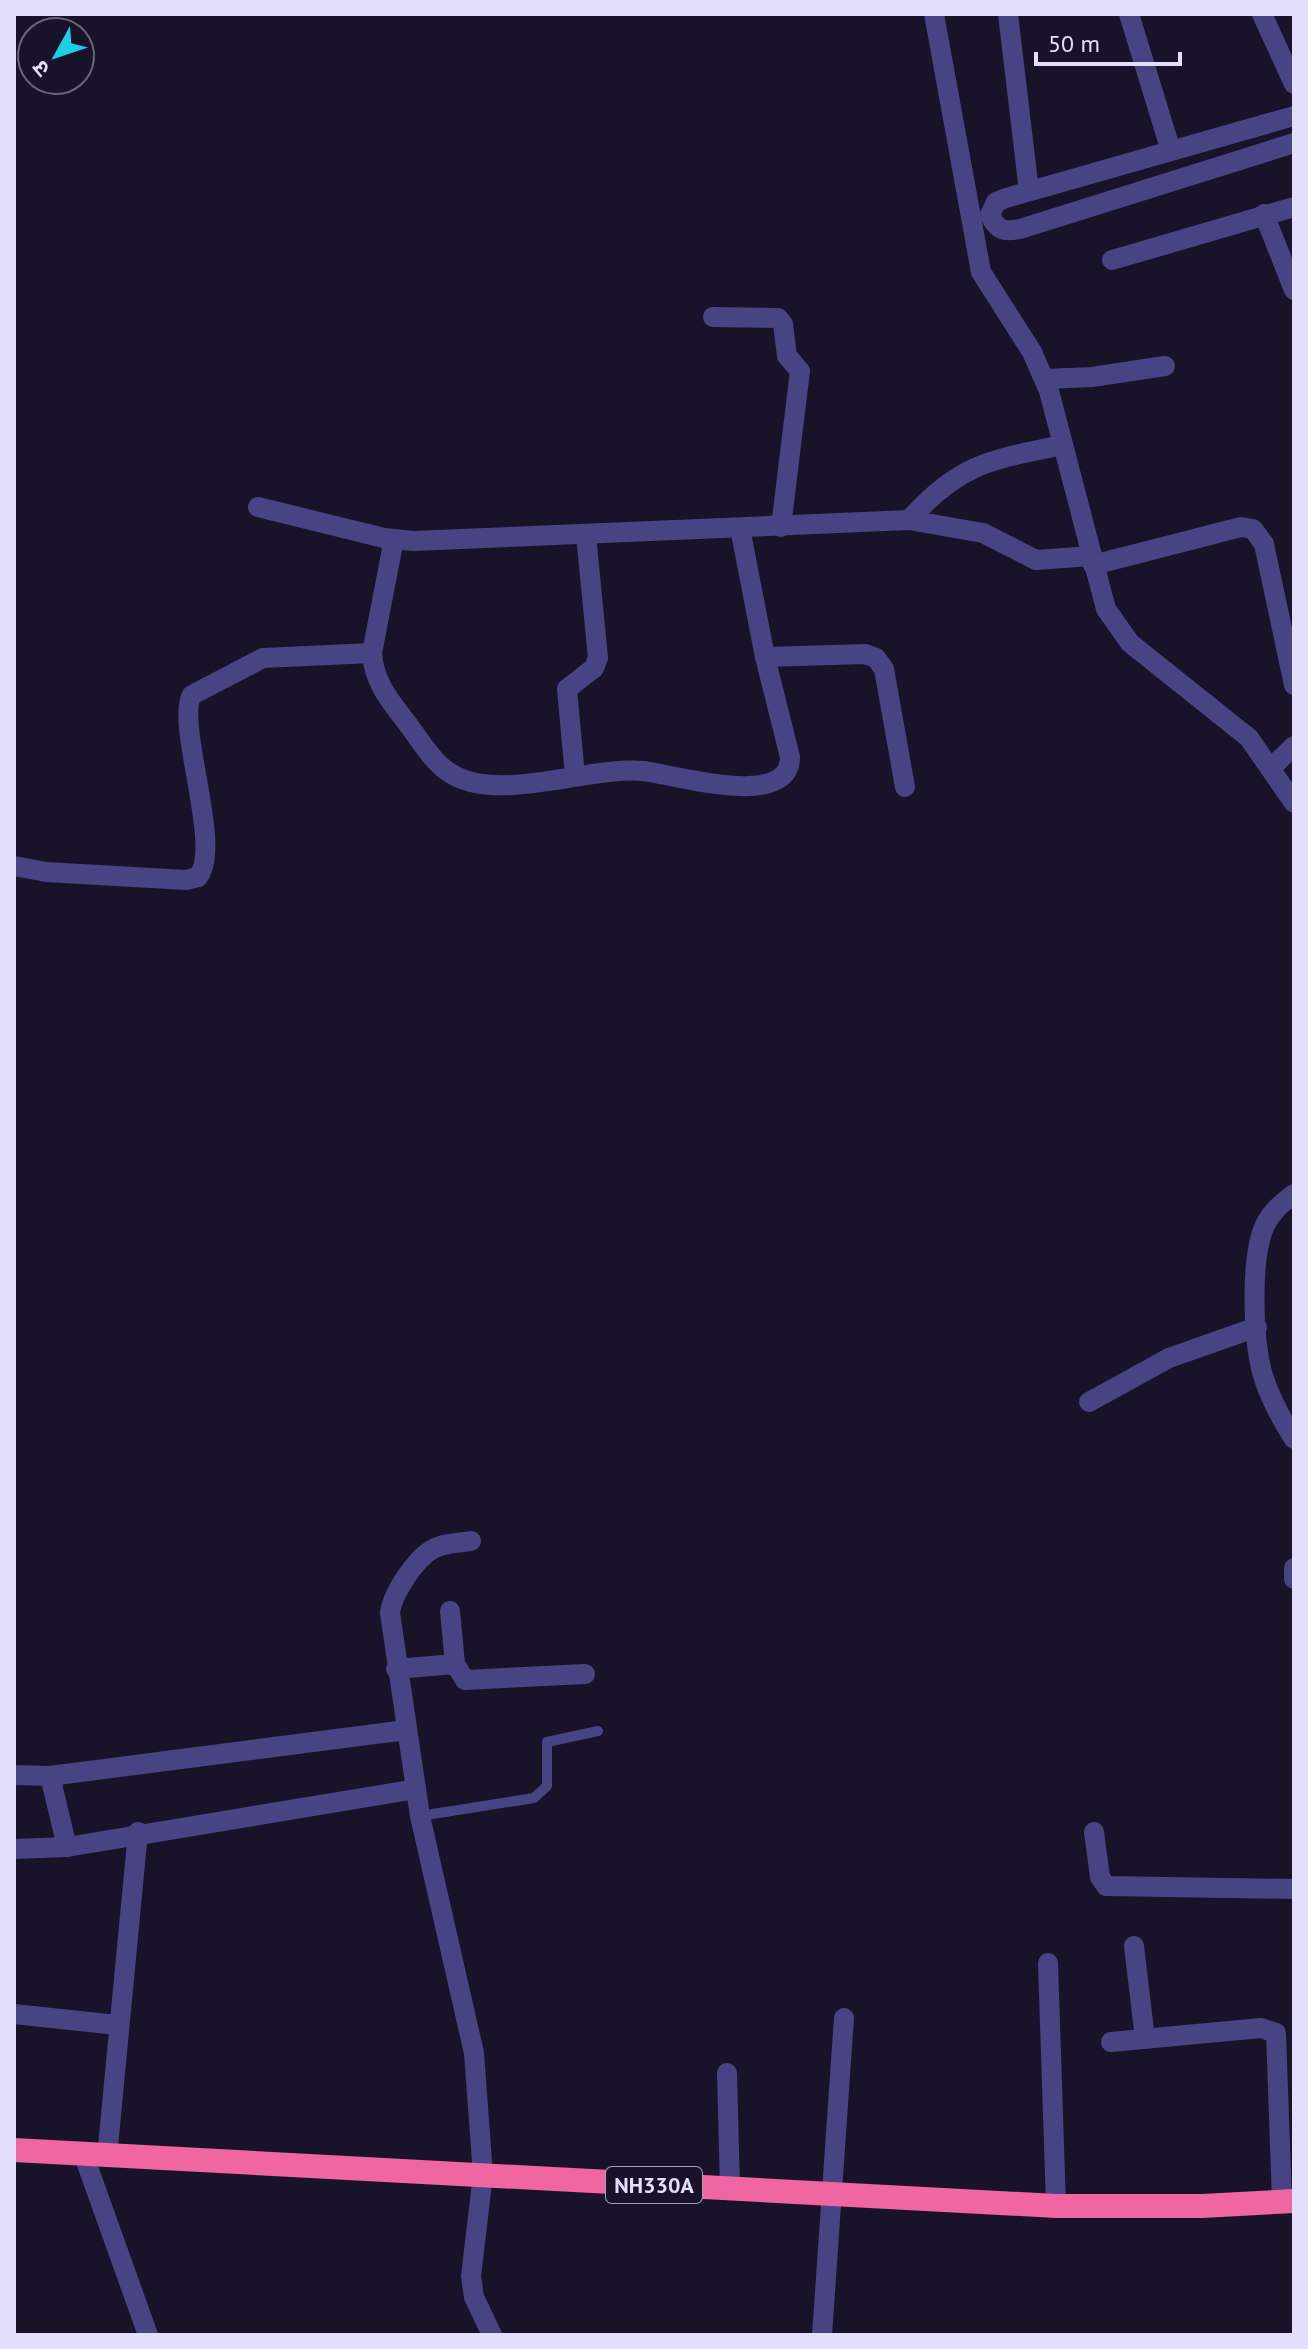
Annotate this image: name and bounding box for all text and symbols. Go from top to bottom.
north arrow [16,16,96,96]
scale bar [1036,16,1180,66]
text: 50 m [1048,28,1100,59]
text: उ [25,54,56,83]
road number: NH330A [606,2167,702,2203]

